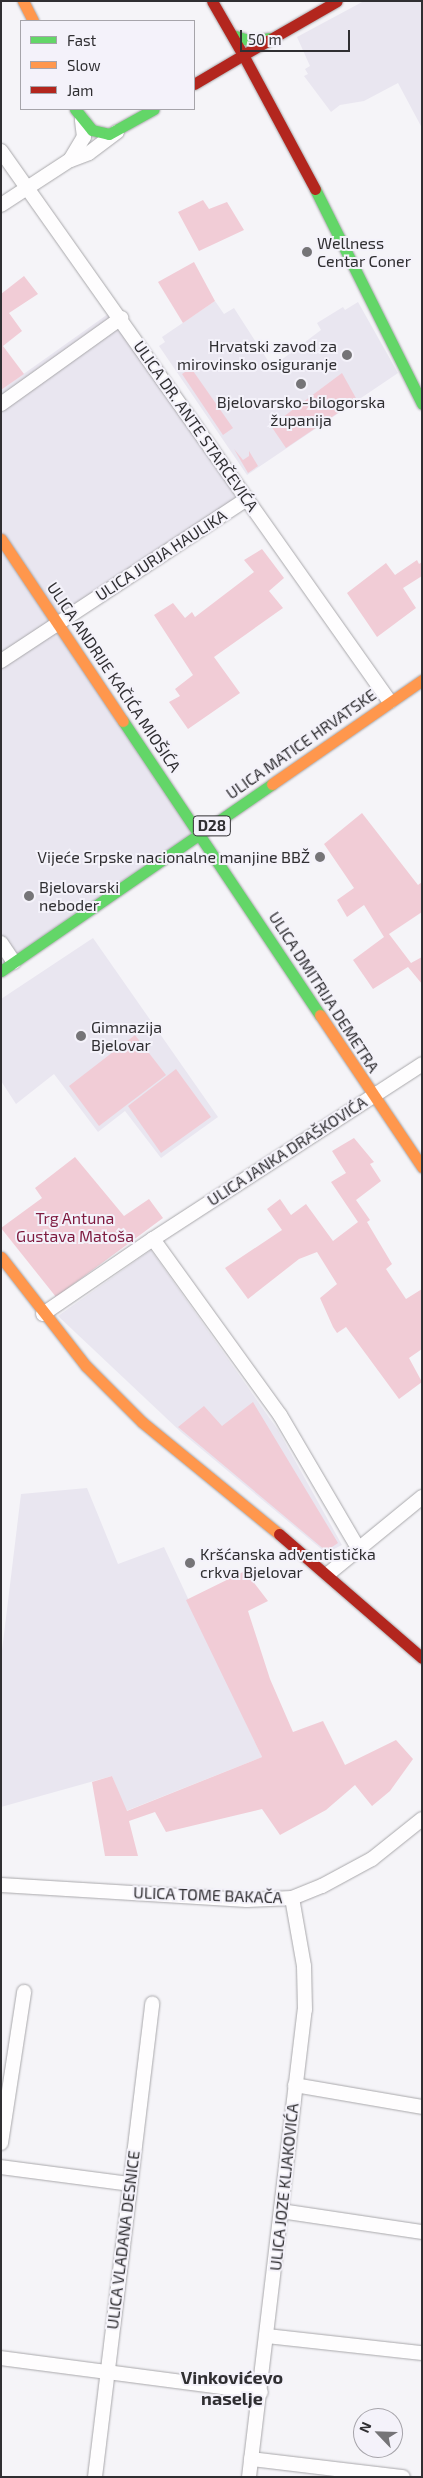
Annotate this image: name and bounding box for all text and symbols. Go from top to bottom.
legend [20,20,195,110]
scale bar [243,20,353,52]
text: 50 m [248,30,282,48]
text: Fast [67,31,96,49]
text: Slow [67,56,101,74]
text: Jam [67,81,93,99]
place label: Wellness Centar Coner [317,233,411,271]
marker: Wellness Centar Coner [301,246,313,258]
place label: Hrvatski zavod za mirovinsko osiguranje [177,336,337,374]
street label: ULICA DR. ANTE STARČEVIĆA [129,337,263,515]
marker: Hrvatski zavod za mirovinsko osiguranje [341,349,353,361]
marker: Bjelovarsko-bilogorska županija [295,378,307,390]
place label: Bjelovarsko-bilogorska županija [217,392,385,430]
street label: ULICA JURJA HAULIKA [91,505,231,605]
street label: ULICA ANDRIJE KAČIĆA MIOŠIĆA [43,578,185,776]
street label: ULICA MATICE HRVATSKE [222,685,380,803]
road number: D28 [192,814,232,838]
place label: Vijeće Srpske nacionalne manjine BBŽ [37,847,310,867]
marker: Vijeće Srpske nacionalne manjine BBŽ [314,851,326,863]
place label: Bjelovarski neboder [39,877,119,915]
marker: Bjelovarski neboder [23,890,35,902]
street label: ULICA DMITRIJA DEMETRA [265,908,383,1076]
place label: Gimnazija Bjelovar [91,1017,162,1055]
marker: Gimnazija Bjelovar [75,1030,87,1042]
street label: ULICA JANKA DRAŠKOVIĆA [203,1092,371,1210]
park label: Trg Antuna Gustava Matoša [16,1208,134,1246]
place label: Kršćanska adventistička crkva Bjelovar [200,1544,376,1582]
marker: Kršćanska adventistička crkva Bjelovar [184,1557,196,1569]
street label: ULICA TOME BAKAČA [133,1883,283,1907]
street label: ULICA JOZE KLJAKOVIĆA [266,2102,302,2272]
street label: ULICA VLADANA DESNICE [102,2149,144,2331]
district label: Vinkovićevo naselje [181,2367,283,2410]
north arrow [353,2408,403,2458]
text: N [355,2419,375,2435]

